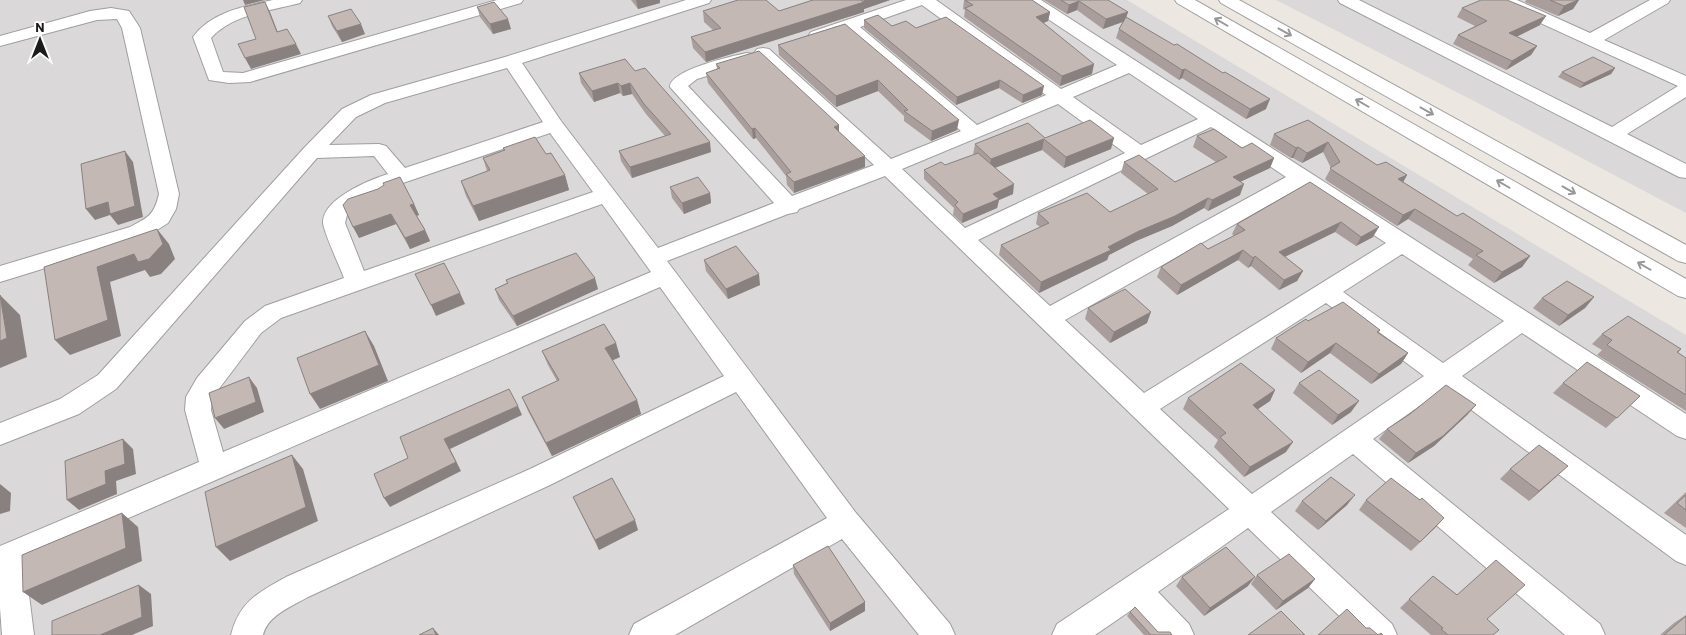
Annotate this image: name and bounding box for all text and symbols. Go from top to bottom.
north arrow [15,15,65,65]
one-way arrow [1214,17,1229,27]
text: N [35,18,45,35]
one-way arrow [1278,27,1293,37]
one-way arrow [1356,98,1370,108]
one-way arrow [1420,106,1435,116]
one-way arrow [1496,179,1511,189]
one-way arrow [1562,185,1577,195]
one-way arrow [1637,260,1651,270]

